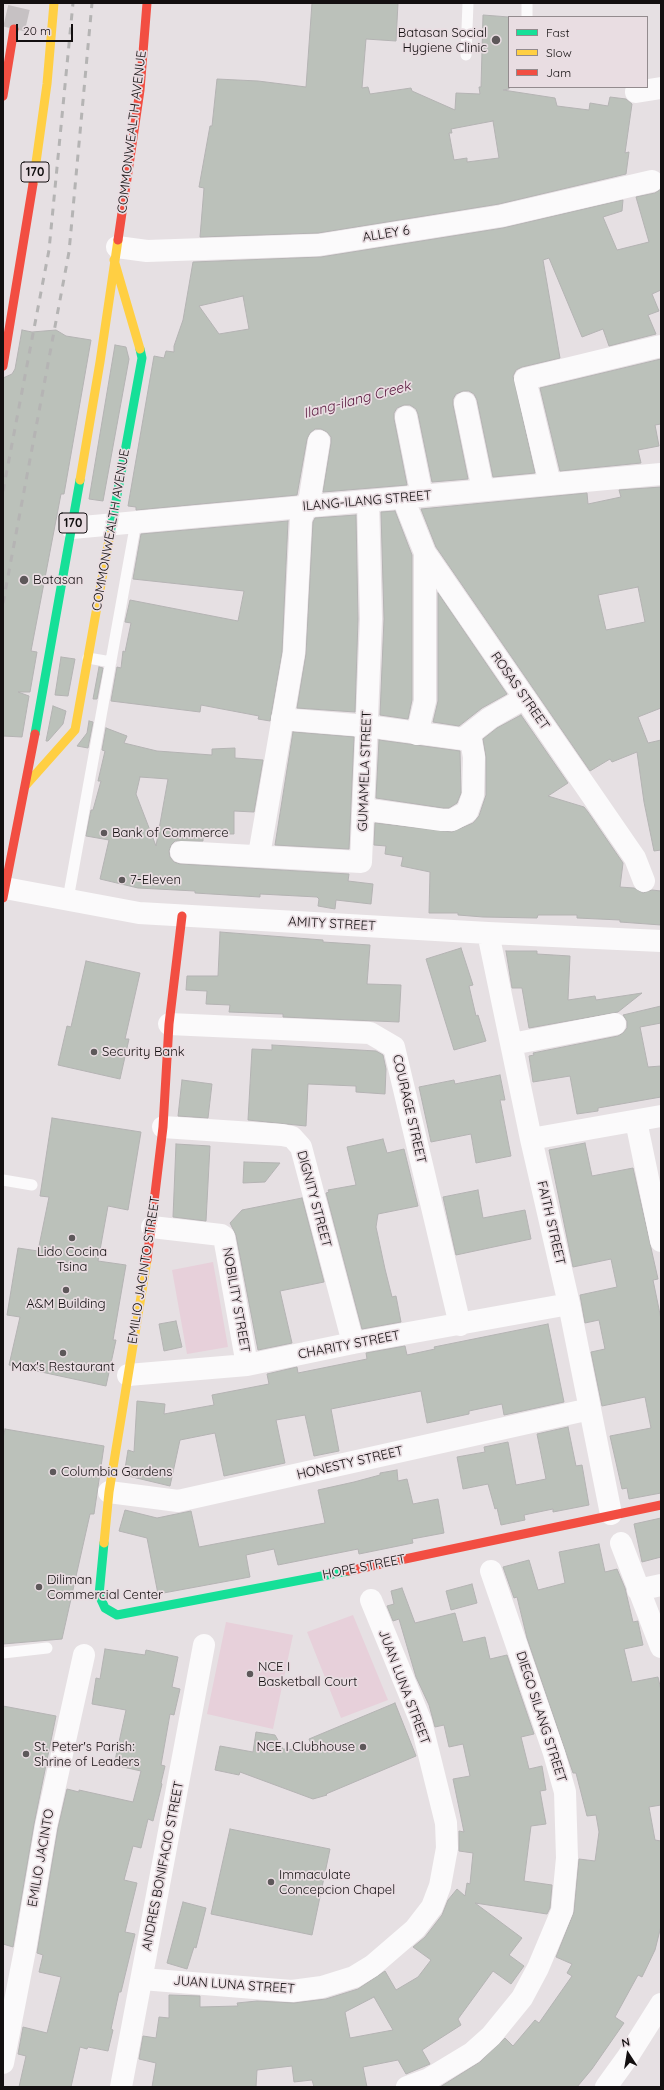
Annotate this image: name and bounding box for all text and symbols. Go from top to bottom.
scale bar [18,16,75,42]
legend [508,16,648,88]
text: 20 m [23,23,51,38]
place label: Batasan Social Hygiene Clinic [398,25,487,56]
text: Fast [546,25,570,40]
marker: Batasan Social Hygiene Clinic [490,34,502,46]
text: Slow [546,45,572,60]
street label: COMMONWEALTH AVENUE [114,50,150,214]
text: Jam [546,65,571,80]
road number: 170 [21,162,49,182]
street label: ALLEY 6 [361,223,411,245]
water label: Ilang-ilang Creek [302,378,412,422]
street label: COMMONWEALTH AVENUE [89,448,133,612]
street label: ILANG-ILANG STREET [302,488,432,514]
road number: 170 [59,513,87,533]
place label: Batasan [33,572,83,588]
marker: Batasan [18,574,30,586]
street label: ROSAS STREET [487,649,553,733]
street label: GUMAMELA STREET [355,710,375,832]
place label: Bank of Commerce [112,825,229,841]
marker: Bank of Commerce [99,828,109,838]
place label: 7-Eleven [130,872,181,888]
marker: 7-Eleven [117,875,127,885]
street label: AMITY STREET [288,914,376,934]
place label: Security Bank [102,1044,185,1060]
marker: Security Bank [89,1047,99,1057]
street label: COURAGE STREET [389,1053,429,1165]
street label: DIGNITY STREET [294,1149,334,1249]
street label: FAITH STREET [534,1179,568,1267]
street label: EMILIO JACINTO STREET [125,1195,163,1345]
marker: Lido Cocina Tsina [67,1233,77,1243]
place label: Lido Cocina Tsina [37,1244,107,1275]
street label: NOBILITY STREET [219,1246,253,1354]
marker: A&M Building [61,1285,71,1295]
place label: A&M Building [26,1296,106,1312]
street label: CHARITY STREET [297,1327,401,1363]
marker: Max's Restaurant [58,1348,68,1358]
place label: Max's Restaurant [11,1359,115,1375]
street label: HONESTY STREET [295,1443,405,1483]
place label: Columbia Gardens [61,1464,172,1480]
marker: Columbia Gardens [48,1467,58,1477]
street label: HOPE STREET [321,1551,407,1583]
place label: Diliman Commercial Center [47,1572,163,1603]
marker: Diliman Commercial Center [34,1582,44,1592]
street label: JUAN LUNA STREET [375,1627,433,1747]
street label: DIEGO SILANG STREET [512,1649,570,1785]
place label: NCE I Basketball Court [258,1659,357,1690]
marker: NCE I Basketball Court [245,1669,255,1679]
place label: St. Peter's Parish: Shrine of Leaders [34,1739,139,1770]
place label: NCE I Clubhouse [257,1739,355,1755]
marker: NCE I Clubhouse [358,1742,368,1752]
marker: St. Peter's Parish: Shrine of Leaders [21,1749,31,1759]
street label: ANDRES BONIFACIO STREET [139,1780,187,1952]
street label: EMILIO JACINTO [25,1808,57,1908]
place label: Immaculate Concepcion Chapel [279,1867,395,1898]
marker: Immaculate Concepcion Chapel [266,1877,276,1887]
street label: JUAN LUNA STREET [173,1973,295,1997]
north arrow [608,2034,648,2074]
text: N [620,2035,631,2050]

